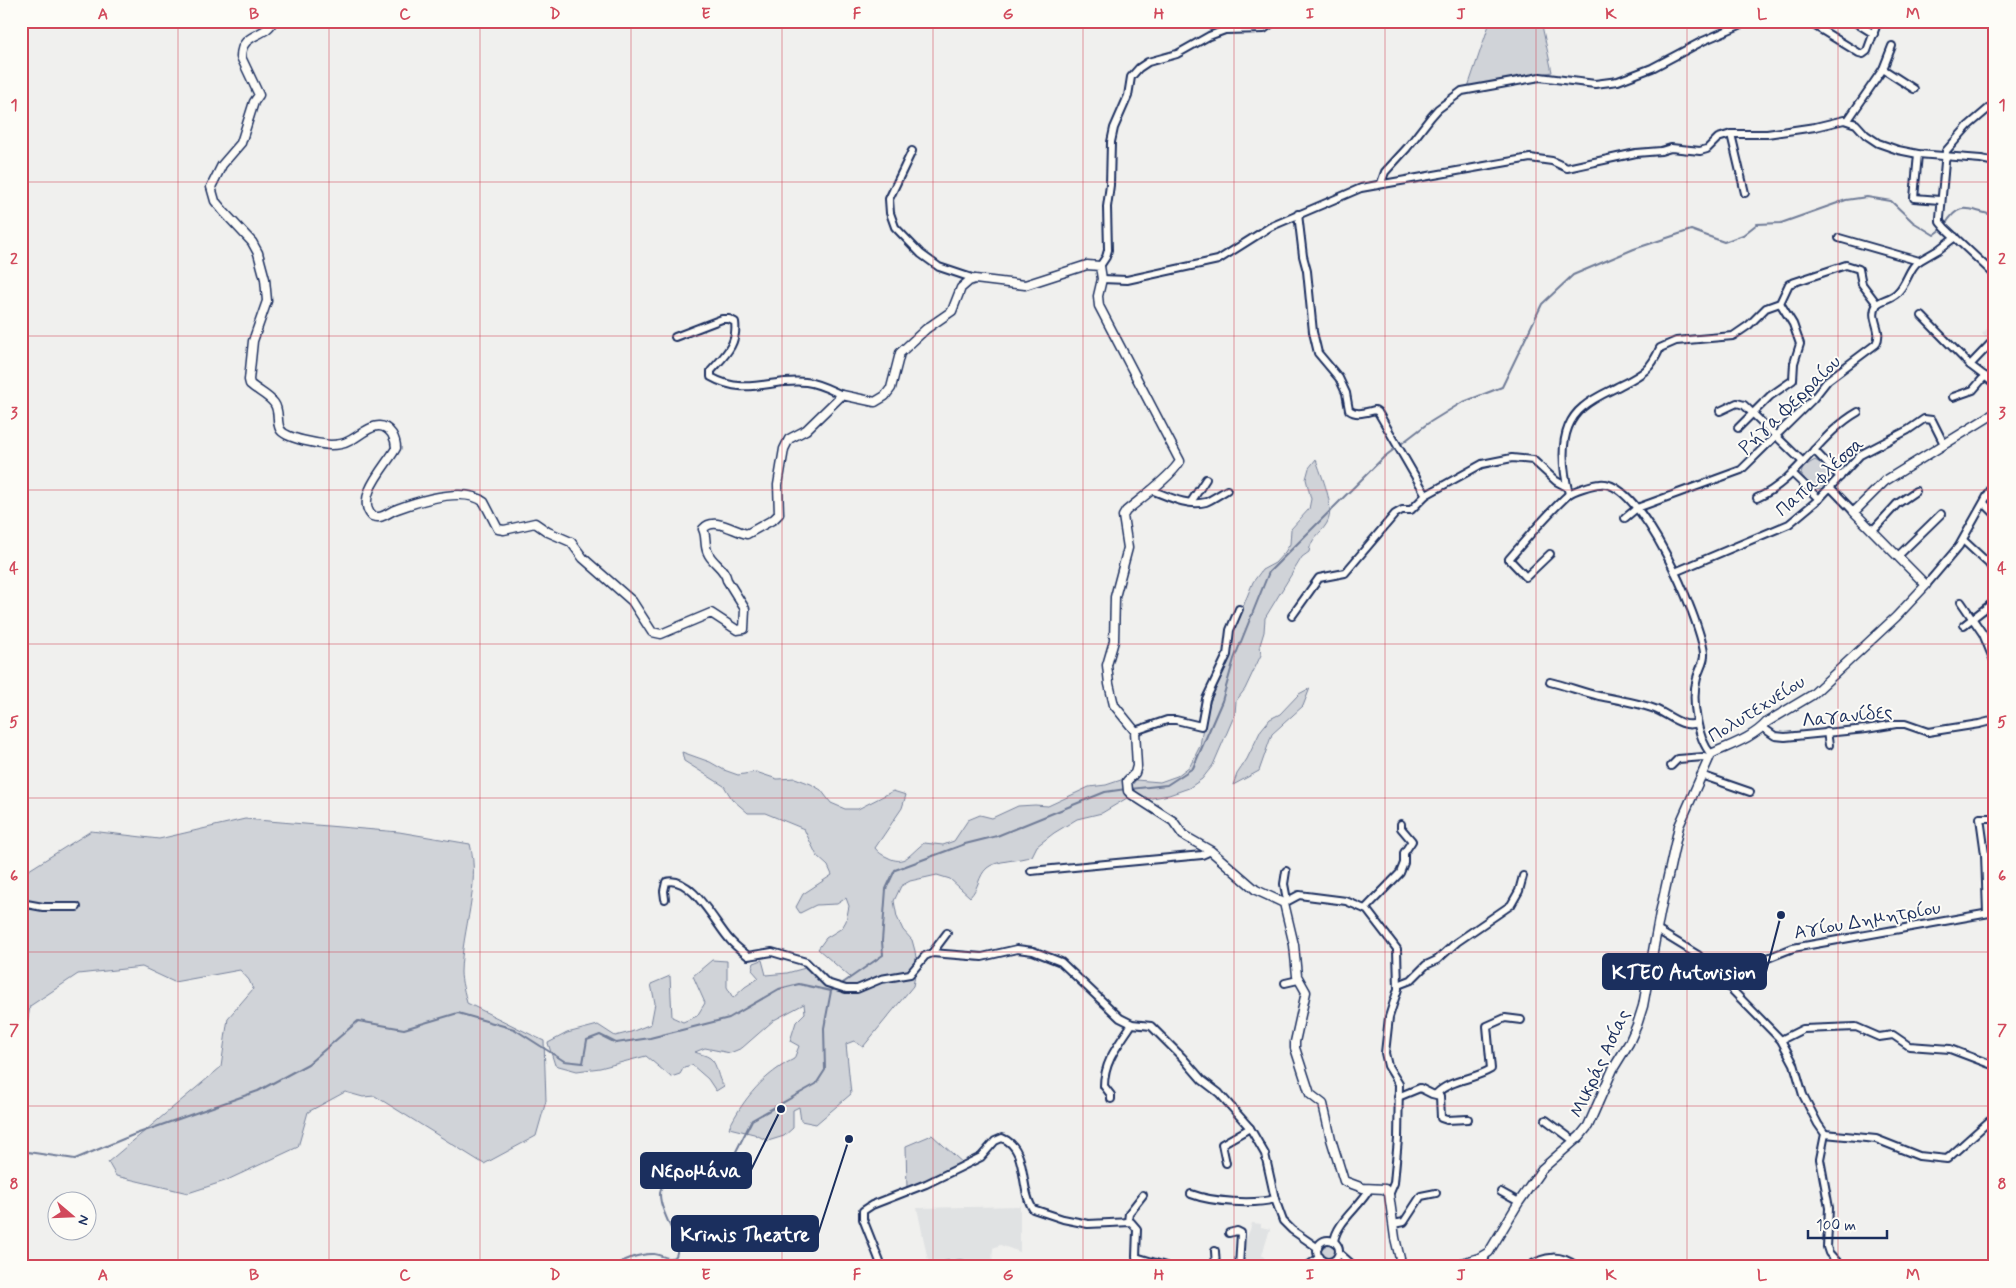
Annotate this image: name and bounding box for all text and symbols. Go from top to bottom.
text: A [98,4,108,25]
text: B [249,4,259,25]
text: C [399,4,411,25]
text: D [549,4,561,25]
text: E [701,4,711,25]
text: F [853,4,862,25]
text: G [1003,4,1014,25]
text: H [1154,4,1165,25]
text: I [1306,4,1315,25]
text: J [1456,4,1466,25]
text: K [1605,4,1617,25]
text: L [1757,4,1768,25]
text: M [1906,4,1920,25]
text: 1 [10,95,18,116]
text: 1 [1998,95,2006,116]
text: 2 [10,249,18,270]
text: 2 [1998,249,2006,270]
street label: Ρήγα Φερραίου [1734,350,1847,460]
text: 3 [10,403,18,424]
text: 3 [1998,403,2006,424]
street label: Παπαφλέσσα [1770,432,1870,522]
text: 4 [9,558,19,579]
text: 4 [1997,558,2007,579]
street label: Πολυτεχνείου [1703,670,1810,749]
street label: Λαγανίδες [1801,699,1894,734]
text: 5 [9,712,19,733]
text: 5 [1997,712,2007,733]
text: 6 [10,866,18,887]
text: 6 [1998,866,2006,887]
street label: Αγίου Δημητρίου [1792,895,1943,946]
callout: KTEO Autovision [1603,954,1766,989]
text: KTEO Autovision [1612,960,1756,987]
street label: Μικράς Ασίας [1564,1005,1636,1122]
text: 7 [9,1020,19,1041]
text: 7 [1997,1020,2007,1041]
callout: Νερομάνα [641,1153,751,1188]
text: Νερομάνα [651,1158,741,1185]
text: 8 [9,1174,19,1195]
text: 8 [1997,1174,2007,1195]
north arrow [48,1190,98,1240]
scale bar [1808,1208,1887,1240]
text: N [73,1213,93,1227]
callout: Krinis Theatre [672,1216,818,1251]
text: 100 m [1816,1216,1856,1236]
text: Krinis Theatre [680,1222,810,1249]
text: A [98,1265,108,1286]
text: B [249,1265,259,1286]
text: C [399,1265,411,1286]
text: D [549,1265,561,1286]
text: E [701,1265,711,1286]
text: F [853,1265,862,1286]
text: G [1003,1265,1014,1286]
text: H [1154,1265,1165,1286]
text: I [1306,1265,1315,1286]
text: J [1456,1265,1466,1286]
text: K [1605,1265,1617,1286]
text: L [1757,1265,1768,1286]
text: M [1906,1265,1920,1286]

